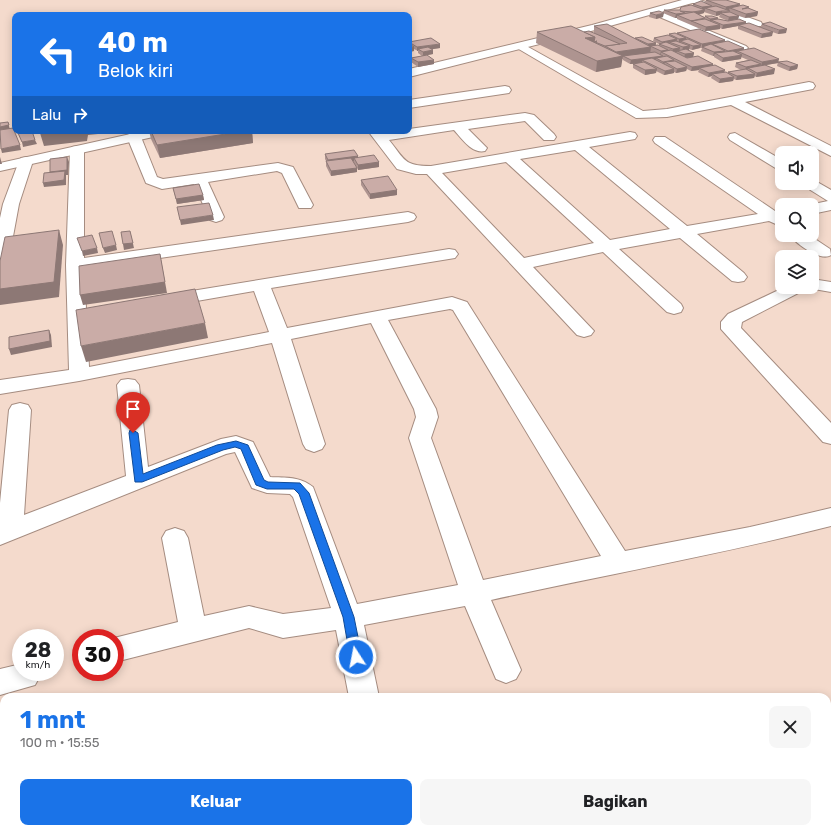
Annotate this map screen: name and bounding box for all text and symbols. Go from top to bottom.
text: 40 m [98,26,168,59]
icon: left [32,28,84,80]
text: Belok kiri [98,60,173,82]
icon: right [69,104,91,126]
text: Lalu [32,106,61,124]
map controls [775,146,819,294]
button: sound [775,146,819,190]
button: search [775,198,819,242]
button: layers [775,250,819,294]
pin [116,392,150,433]
icon: arrive [122,398,144,420]
speed limit sign: 30 [72,629,124,681]
position arrow [335,636,377,678]
text: 28 [25,638,51,662]
text: km/h [26,659,50,671]
text: 1 mnt [20,706,86,734]
button: close [769,706,811,748]
text: 100 m · 15:55 [20,735,100,750]
button: Keluar [20,779,412,825]
button: Bagikan [420,779,811,825]

